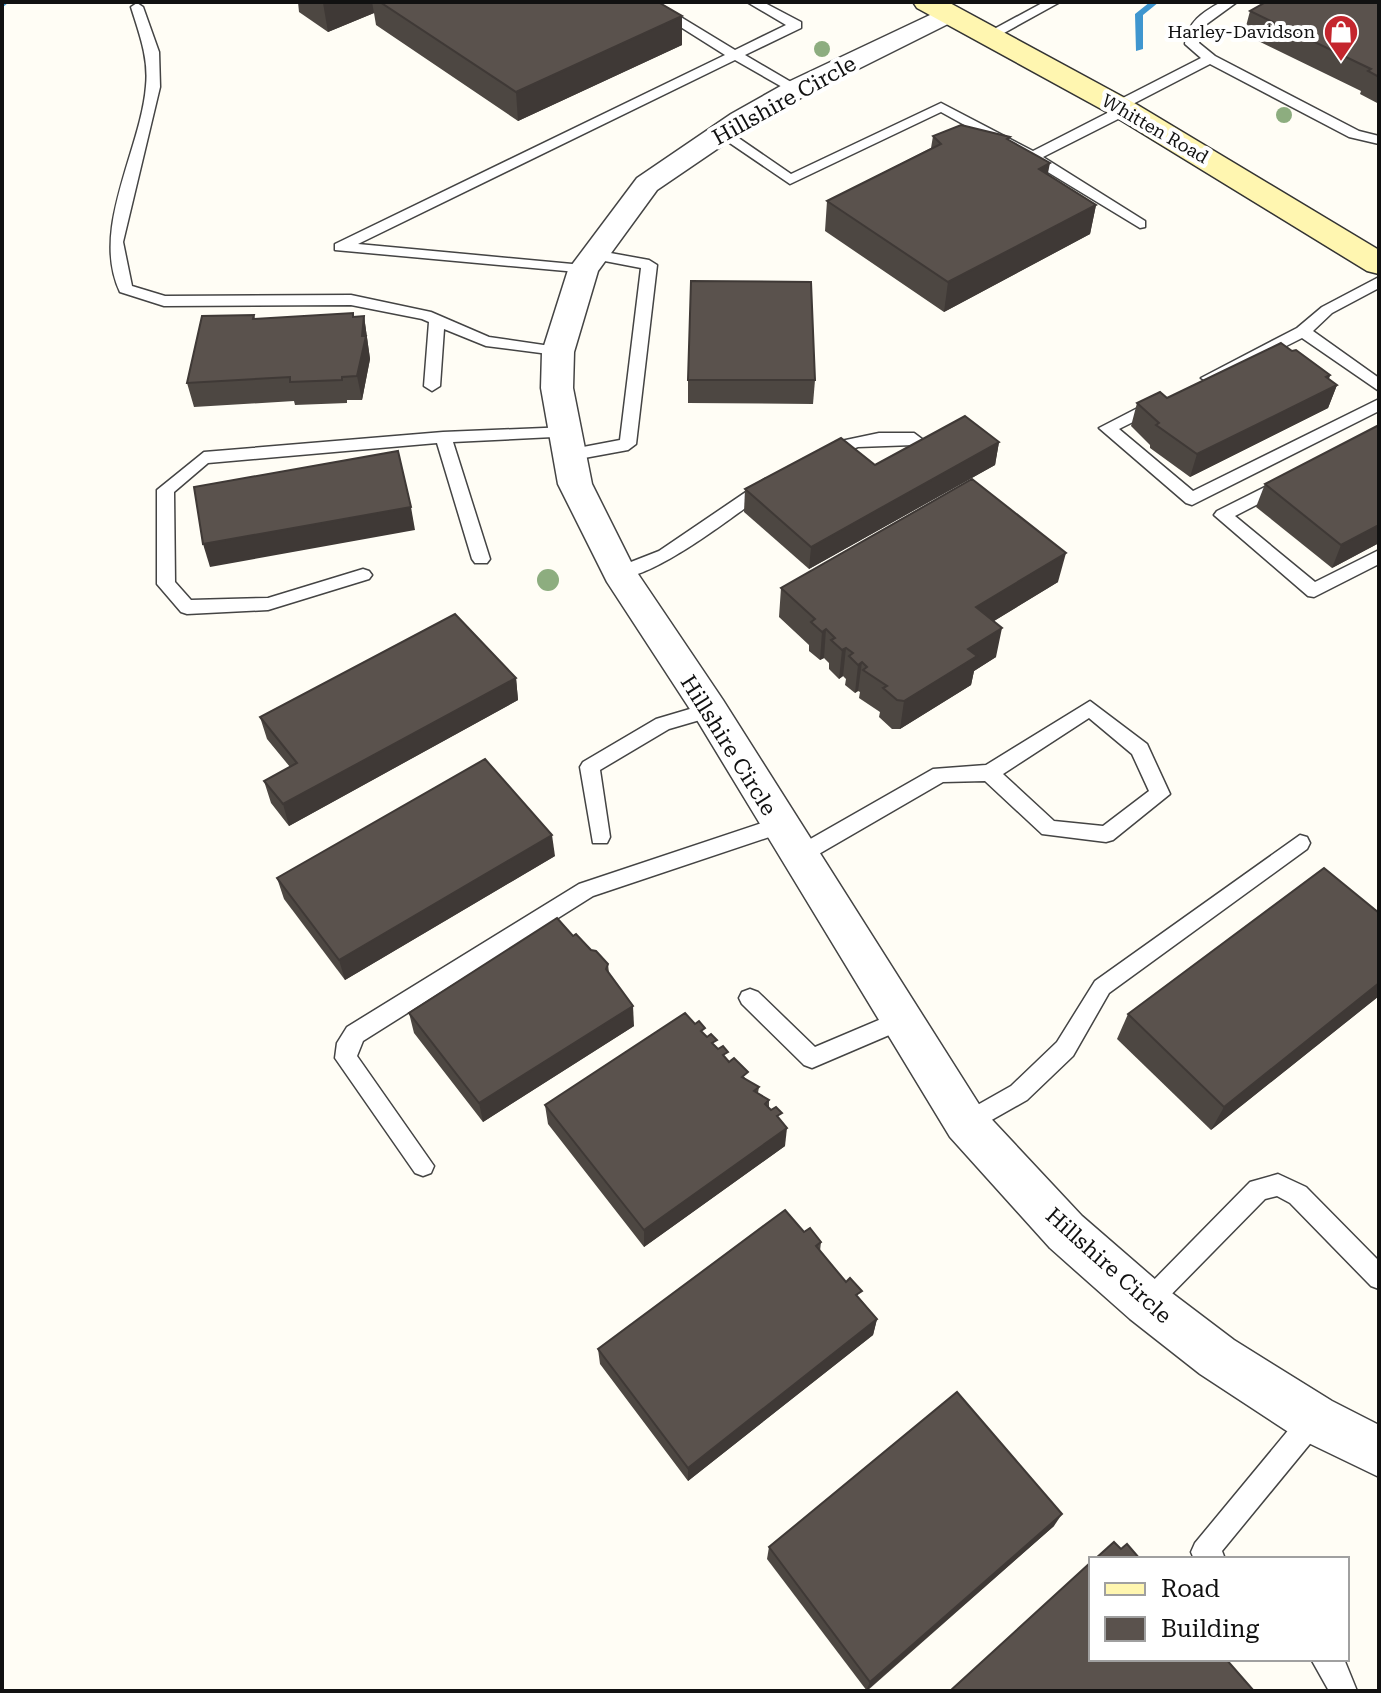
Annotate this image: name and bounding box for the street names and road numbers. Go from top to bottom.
street label: Hillshire Circle [708,51,860,150]
street label: Whitten Road [1098,90,1213,168]
street label: Hillshire Circle [676,671,782,820]
street label: Hillshire Circle [1041,1203,1177,1328]

